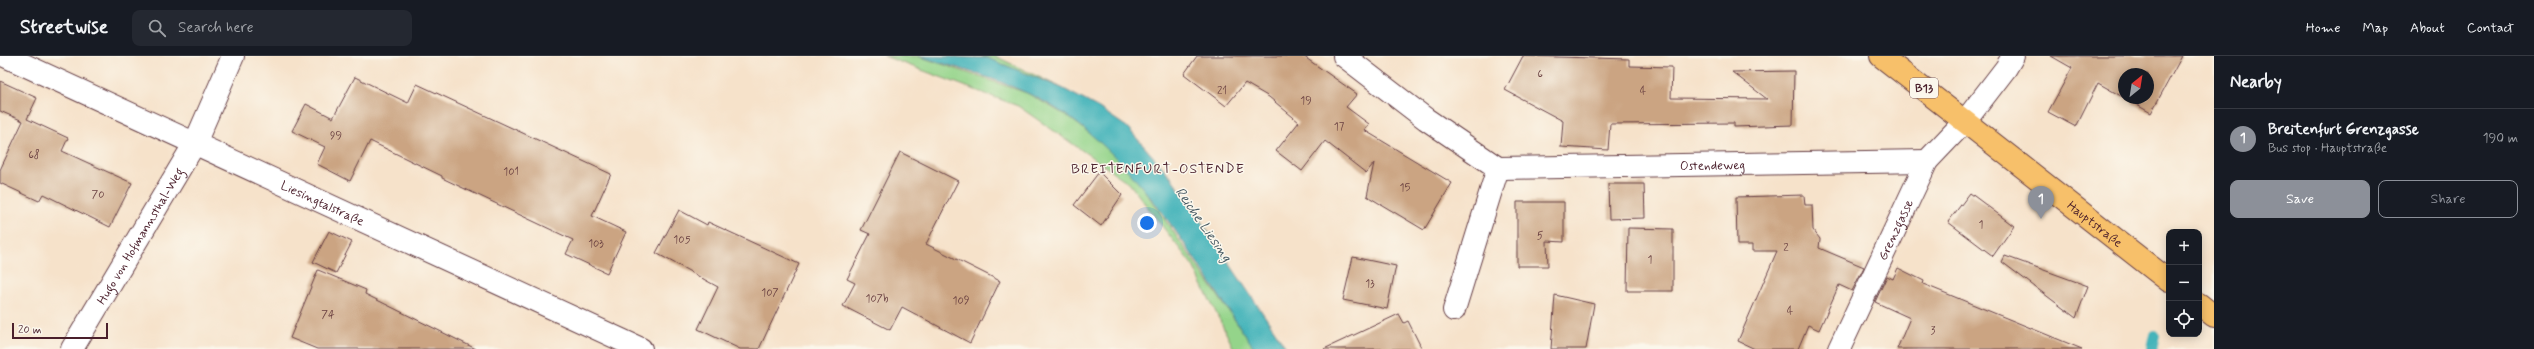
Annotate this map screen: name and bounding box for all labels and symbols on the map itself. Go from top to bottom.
house number: 6 [1537,67,1543,81]
north arrow [2118,68,2154,104]
road number: B13 [1910,78,1938,98]
house number: 21 [1217,84,1227,98]
house number: 4 [1640,84,1647,98]
house number: 19 [1300,94,1312,108]
house number: 17 [1334,120,1345,134]
house number: 99 [330,129,342,143]
house number: 68 [28,148,40,162]
street label: Ostendeweg [1680,157,1745,175]
district label: BREITENFURT-OSTENDE [1071,160,1245,178]
street label: Hugo von Hofmannsthal-Weg [94,165,190,308]
house number: 101 [503,165,519,179]
street label: Liesingtalstraße [278,177,367,230]
house number: 15 [1400,181,1411,195]
water label: Reiche Liesing [1170,184,1236,267]
pin: 1 [2028,186,2054,219]
house number: 70 [92,188,104,202]
street label: Grenzgasse [1875,197,1918,263]
street label: Hauptstraße [2063,198,2126,252]
your location [1137,213,1157,233]
house number: 1 [1979,218,1984,232]
house number: 5 [1537,229,1544,243]
house number: 105 [673,233,691,247]
house number: 103 [588,237,604,251]
house number: 2 [1783,241,1789,255]
house number: 1 [1648,253,1653,267]
house number: 13 [1365,277,1375,291]
house number: 107 [761,286,779,300]
house number: 107b [866,292,888,306]
house number: 109 [953,294,970,308]
house number: 4 [1787,304,1794,318]
house number: 74 [321,308,335,322]
scale bar [12,321,108,340]
house number: 3 [1931,324,1936,338]

